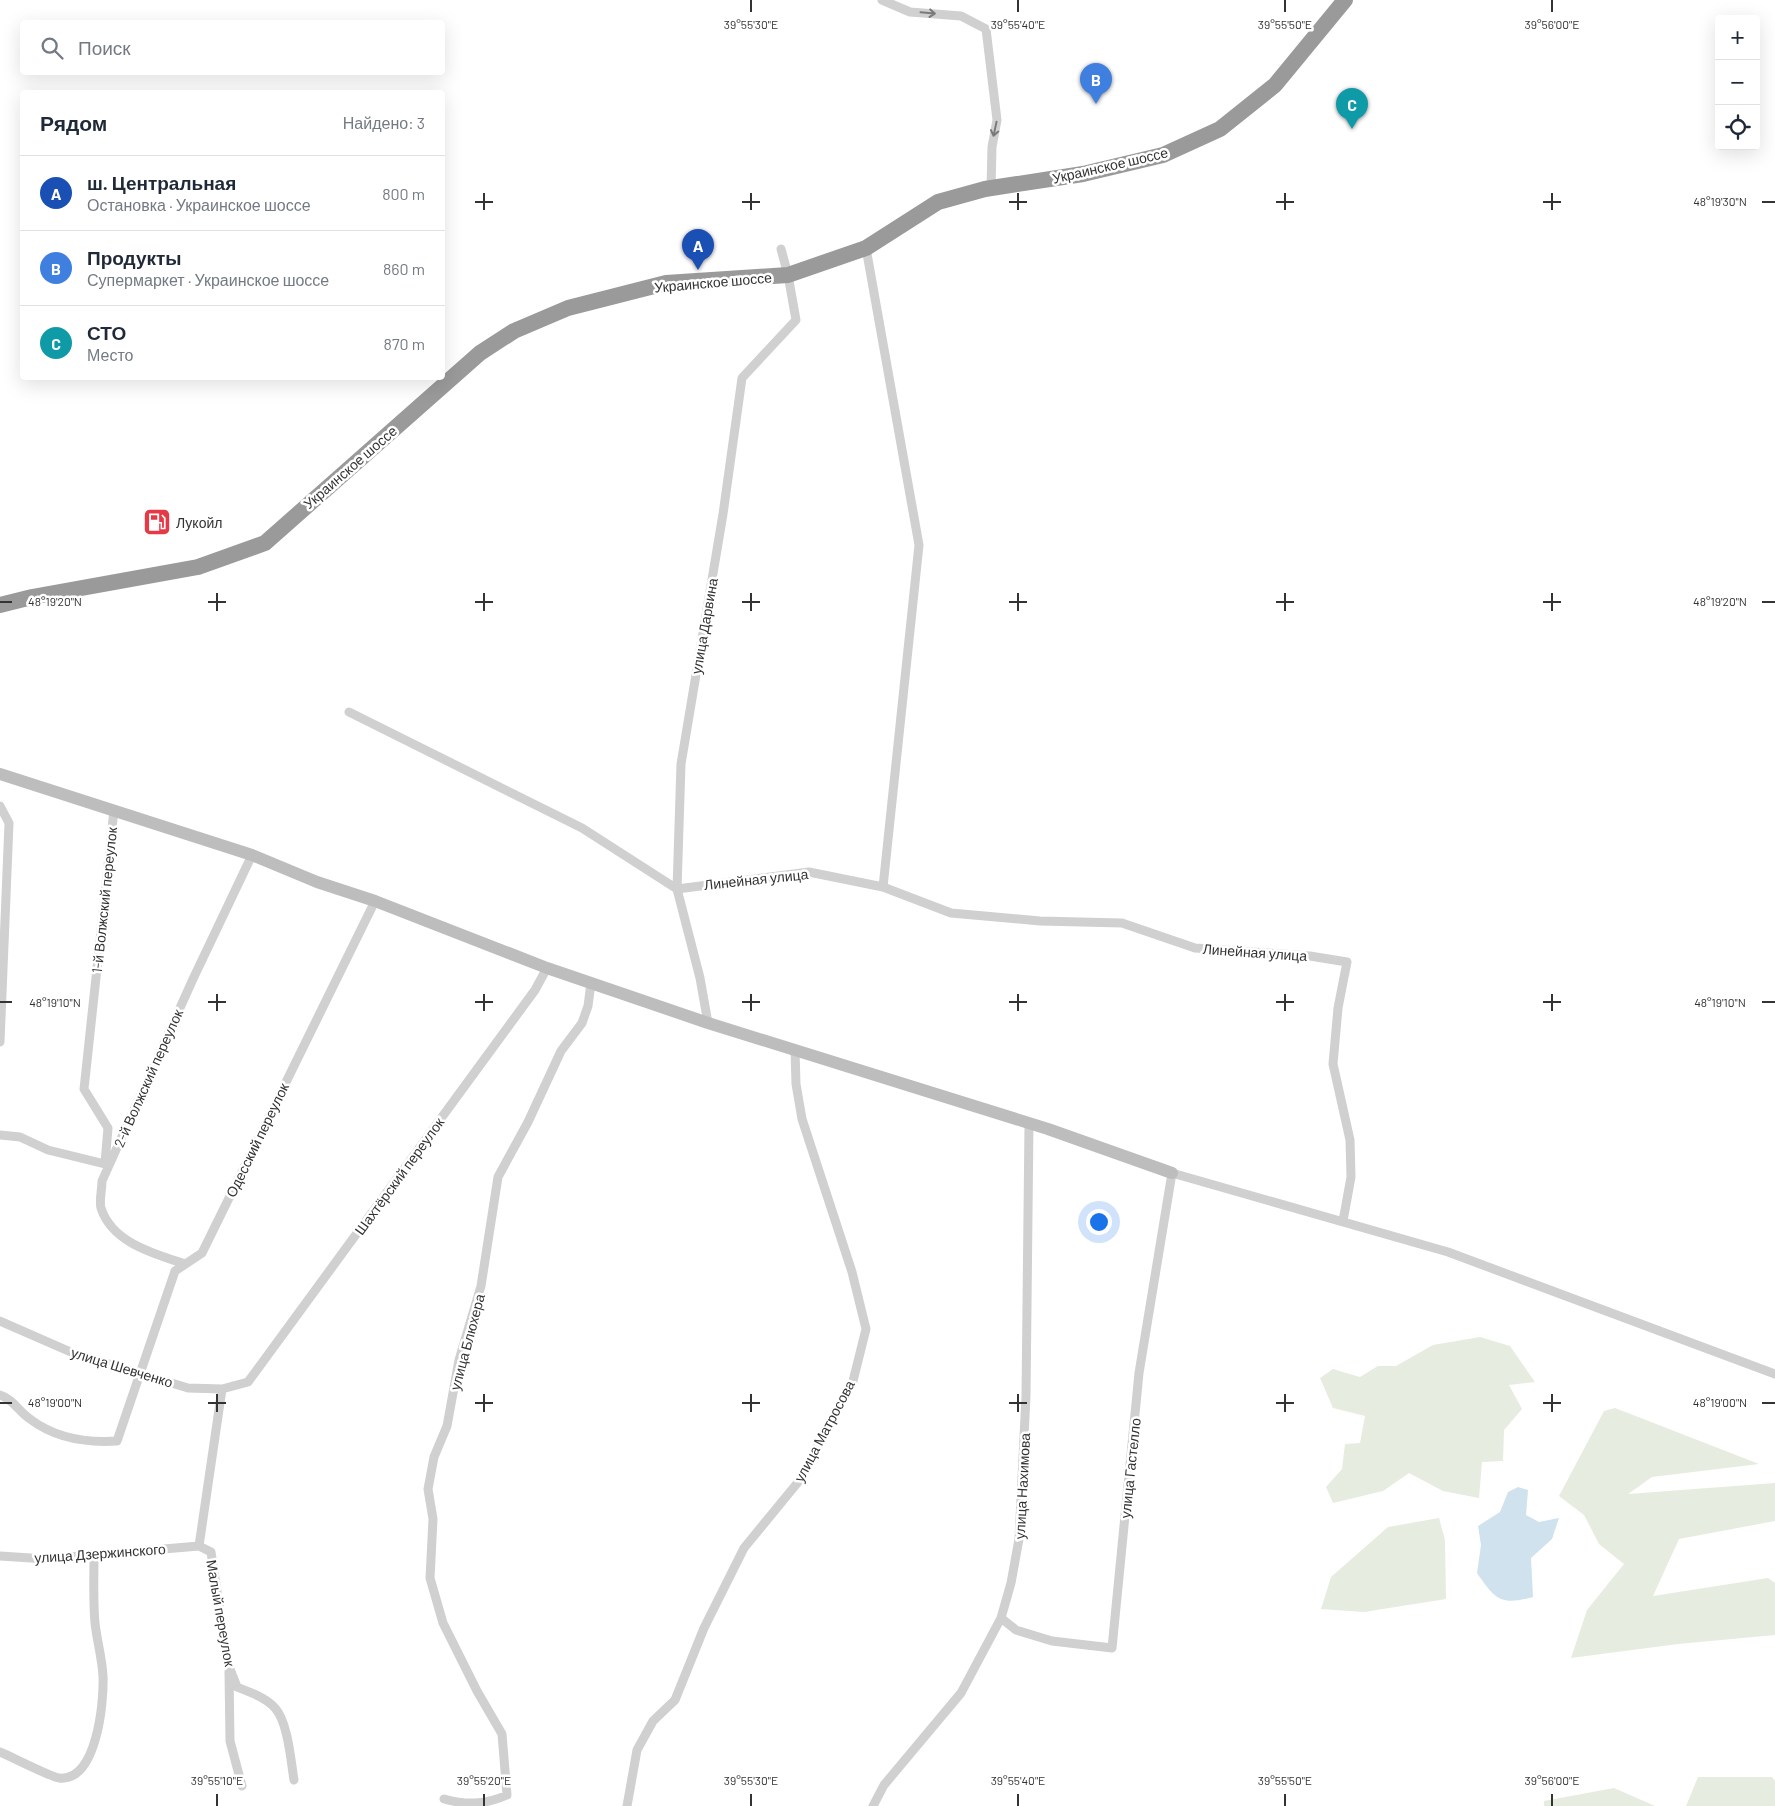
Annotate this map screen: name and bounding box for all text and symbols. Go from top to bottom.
one-way arrow [919,8,935,18]
map controls [1715,15,1760,150]
button: + [1715,15,1760,60]
text: 39°55'30"E [724,17,778,31]
text: 39°55'40"E [991,17,1045,31]
text: 39°55'50"E [1258,17,1312,31]
text: 39°56'00"E [1525,17,1579,31]
search box [20,20,445,75]
icon: search [38,34,66,62]
text: Поиск [78,36,131,59]
button: − [1715,60,1760,105]
pin: B [1080,63,1112,104]
pin: C [1336,88,1368,129]
button: locate [1715,105,1760,150]
text: Рядом [40,110,107,135]
text: Найдено: 3 [343,113,425,132]
one-way arrow [990,121,1000,137]
street label: Украинское шоссе [1051,143,1170,187]
text: ш. Центральная [87,171,236,194]
text: A [51,184,61,203]
text: 800 m [382,184,425,203]
text: 48°19'30"N [1693,194,1747,208]
text: Остановка · Украинское шоссе [87,195,311,214]
pin: A [682,229,714,270]
text: Продукты [87,246,182,269]
text: B [51,259,61,278]
text: 860 m [383,259,425,278]
street label: Украинское шоссе [653,268,773,296]
text: Супермаркет · Украинское шоссе [87,270,329,289]
text: СТО [87,321,126,344]
text: C [51,334,61,353]
text: 870 m [384,334,425,353]
text: Место [87,345,133,364]
street label: Украинское шоссе [300,422,400,512]
fuel station icon: Лукойл [142,507,172,537]
place label: Лукойл [176,514,222,531]
street label: улица Дарвина [687,576,721,675]
text: 48°19'20"N [28,594,82,608]
text: 48°19'20"N [1693,594,1747,608]
street label: 1-й Волжский переулок [88,825,120,974]
street label: Линейная улица [703,865,809,893]
street label: Линейная улица [1202,940,1308,964]
text: 48°19'10"N [29,995,81,1009]
text: 48°19'10"N [1694,995,1746,1009]
street label: 2-й Волжский переулок [110,1006,186,1150]
street label: Одесский переулок [222,1079,292,1200]
street label: Шахтёрский переулок [351,1113,448,1238]
your location [1086,1209,1112,1235]
street label: улица Блюхера [446,1292,488,1392]
street label: улица Шевченко [69,1343,175,1391]
street label: улица Матросова [790,1377,858,1485]
text: 48°19'00"N [28,1395,82,1409]
text: 48°19'00"N [1693,1395,1747,1409]
street label: улица Гастелло [1116,1417,1144,1519]
street label: улица Нахимова [1011,1432,1033,1540]
street label: улица Дзержинского [34,1540,166,1566]
street label: Малый переулок [203,1558,239,1669]
text: 39°55'10"E [191,1773,243,1787]
text: 39°55'20"E [457,1773,511,1787]
text: 39°55'30"E [724,1773,778,1787]
text: 39°55'40"E [991,1773,1045,1787]
text: 39°55'50"E [1258,1773,1312,1787]
text: 39°56'00"E [1525,1773,1579,1787]

